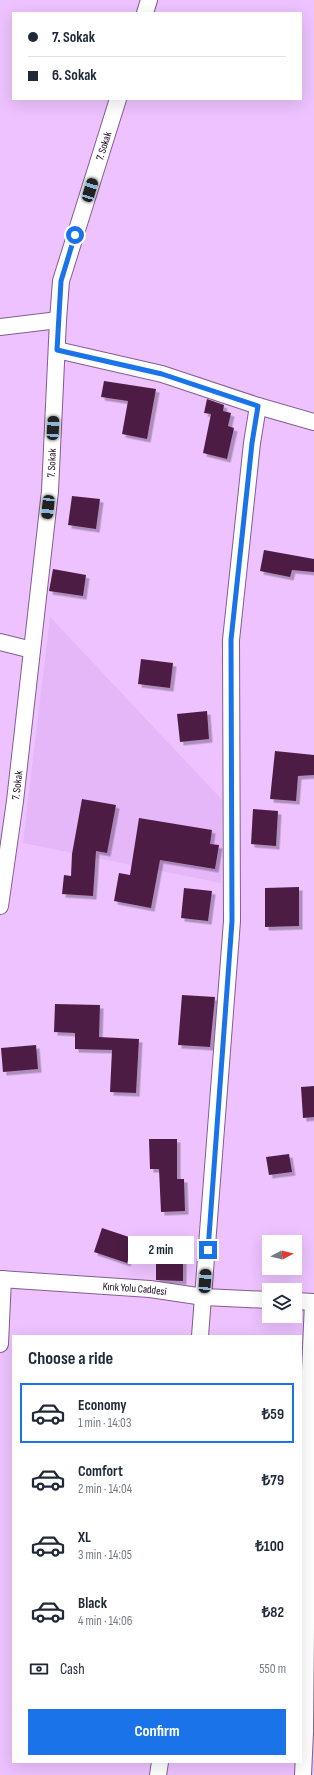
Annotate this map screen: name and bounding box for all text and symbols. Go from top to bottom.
text: 7. Sokak [52,28,95,47]
text: 6. Sokak [52,66,97,85]
street label: 7. Sokak [93,129,115,162]
car [81,177,99,203]
route start [66,226,84,244]
car [46,416,60,440]
street label: 7. Sokak [45,447,59,478]
car [41,494,55,520]
street label: 7. Sokak [9,769,25,800]
north arrow [262,1235,302,1275]
map controls [262,1235,302,1323]
callout: 2 min [128,1236,194,1264]
route end [199,1241,217,1259]
text: 2 min [149,1242,173,1258]
car [198,1269,212,1293]
street label: Kırık Yolu Caddesi [102,1280,167,1298]
button: layers [262,1283,302,1323]
text: Choose a ride [28,1348,113,1369]
icon: car [30,1395,66,1431]
text: Economy [78,1396,127,1415]
text: ₺59 [262,1405,284,1424]
text: 1 min · 14:03 [78,1415,131,1431]
icon: car [30,1461,66,1497]
text: Comfort [78,1462,123,1481]
text: ₺79 [262,1471,284,1490]
text: 2 min · 14:04 [78,1481,132,1497]
icon: car [30,1527,66,1563]
text: XL [78,1528,91,1547]
text: ₺100 [255,1537,284,1556]
text: 3 min · 14:05 [78,1547,132,1563]
icon: car [30,1593,66,1629]
text: Black [78,1594,107,1613]
text: ₺82 [262,1603,284,1622]
text: 4 min · 14:06 [78,1613,132,1629]
icon: cash [28,1658,50,1680]
text: Cash [60,1660,85,1679]
text: 550 m [259,1661,286,1677]
button: Confirm [28,1709,286,1755]

